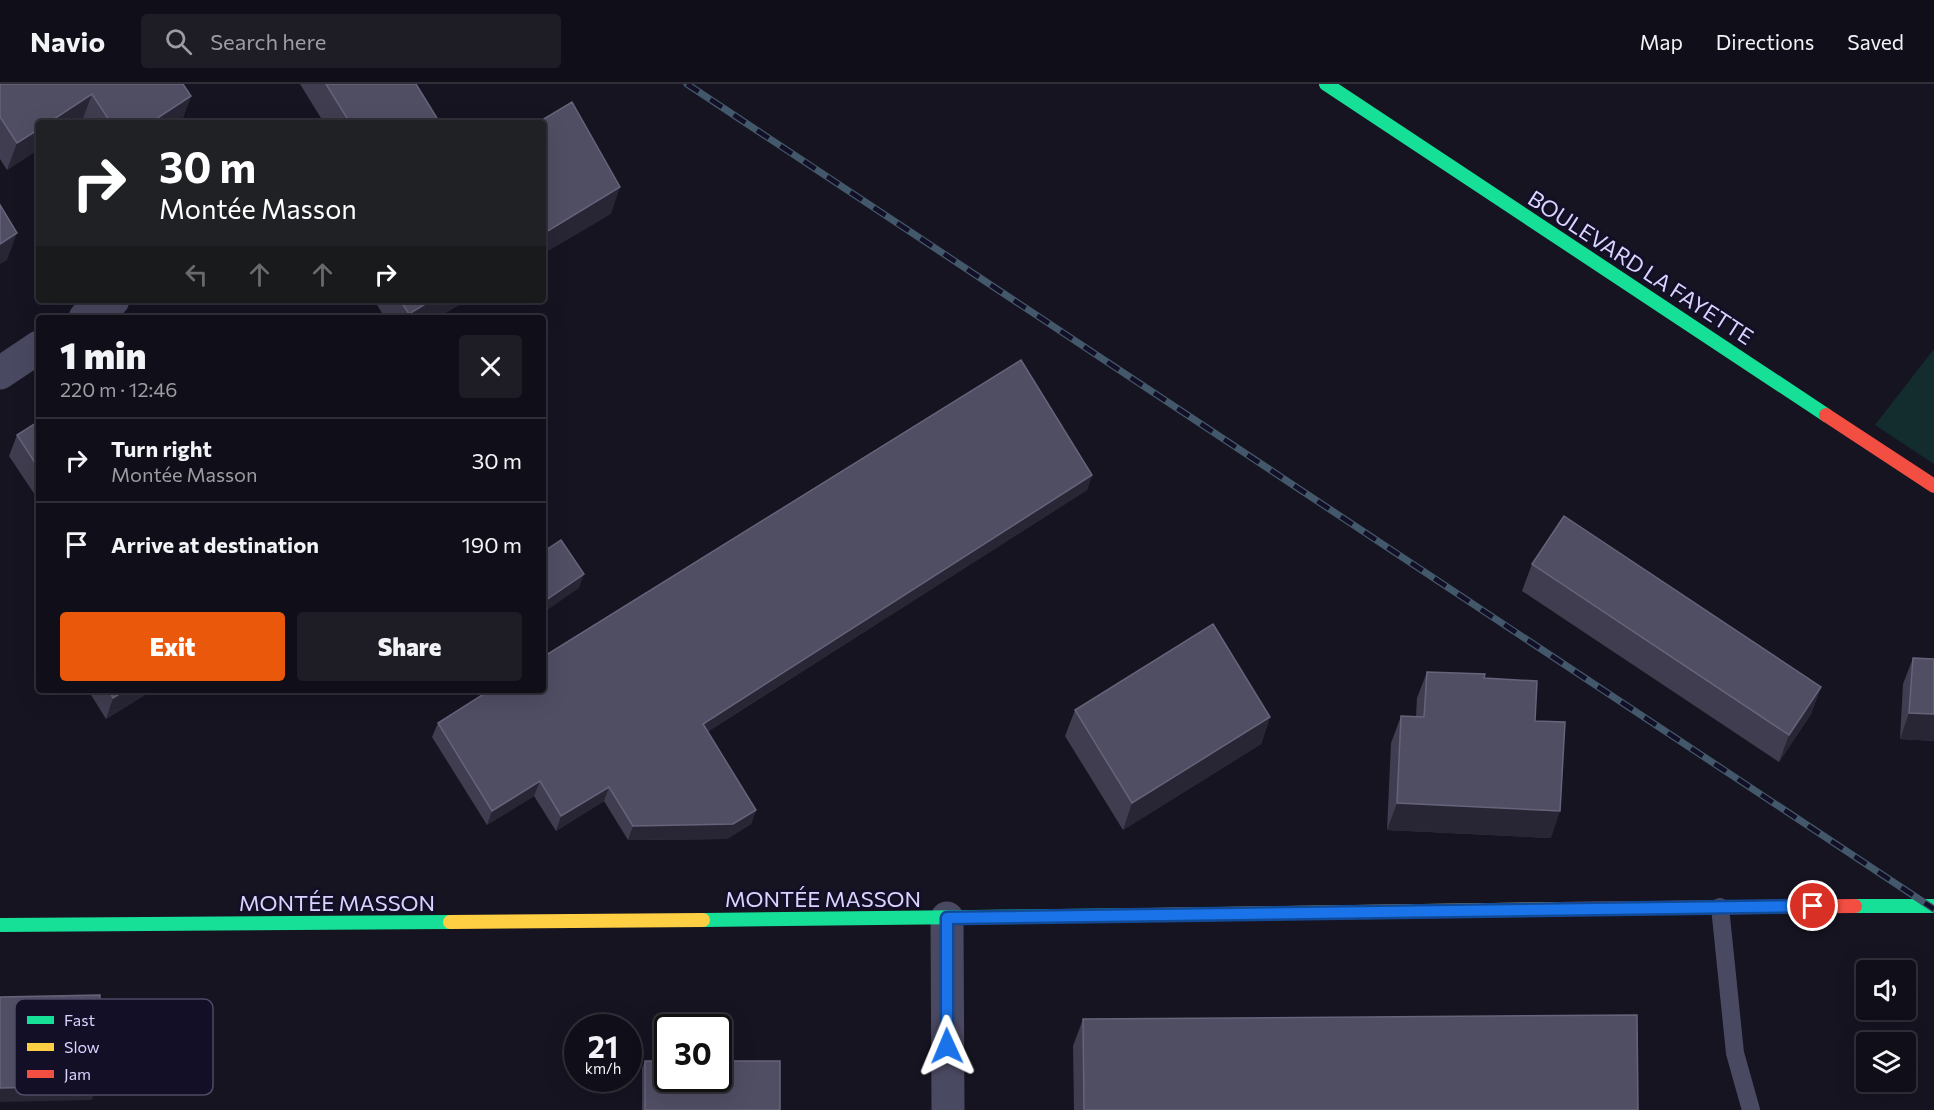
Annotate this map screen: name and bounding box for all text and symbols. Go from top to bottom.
search box [141,14,561,68]
text: Navio [30,24,105,58]
icon: search [162,25,195,58]
text: Search here [210,28,326,55]
text: Map [1640,29,1683,54]
text: Directions [1716,29,1814,54]
text: Saved [1847,29,1904,54]
text: 30 m [159,140,256,192]
icon: right [60,144,138,222]
street label: BOULEVARD LA FAYETTE [1523,184,1759,350]
text: Montée Masson [159,192,357,225]
icon: left [180,258,213,291]
icon: ahead [243,258,276,291]
icon: ahead [306,258,339,291]
icon: right [369,258,402,291]
text: 1 min [60,332,146,376]
button: close [459,335,522,398]
text: 220 m · 12:46 [60,377,177,401]
text: Turn right [111,435,212,462]
icon: right [60,444,93,477]
text: 30 m [472,447,522,474]
text: Montée Masson [111,462,257,486]
icon: arrive [60,528,93,561]
text: Arrive at destination [111,531,319,558]
text: 190 m [461,531,522,558]
button: Exit [60,612,285,681]
button: Share [297,612,522,681]
pin [1787,880,1838,931]
street label: MONTÉE MASSON [725,885,921,912]
street label: MONTÉE MASSON [239,889,435,916]
icon: arrive [1796,889,1829,922]
map controls [1856,960,1916,1092]
button: sound [1856,960,1916,1020]
legend [15,999,213,1095]
text: Fast [64,1010,95,1029]
speed limit sign: 30 [654,1014,732,1092]
position arrow [915,1014,979,1078]
text: 21 [588,1027,618,1064]
button: layers [1856,1032,1916,1092]
text: Slow [64,1037,100,1056]
text: km/h [585,1059,621,1077]
text: Jam [64,1064,91,1083]

